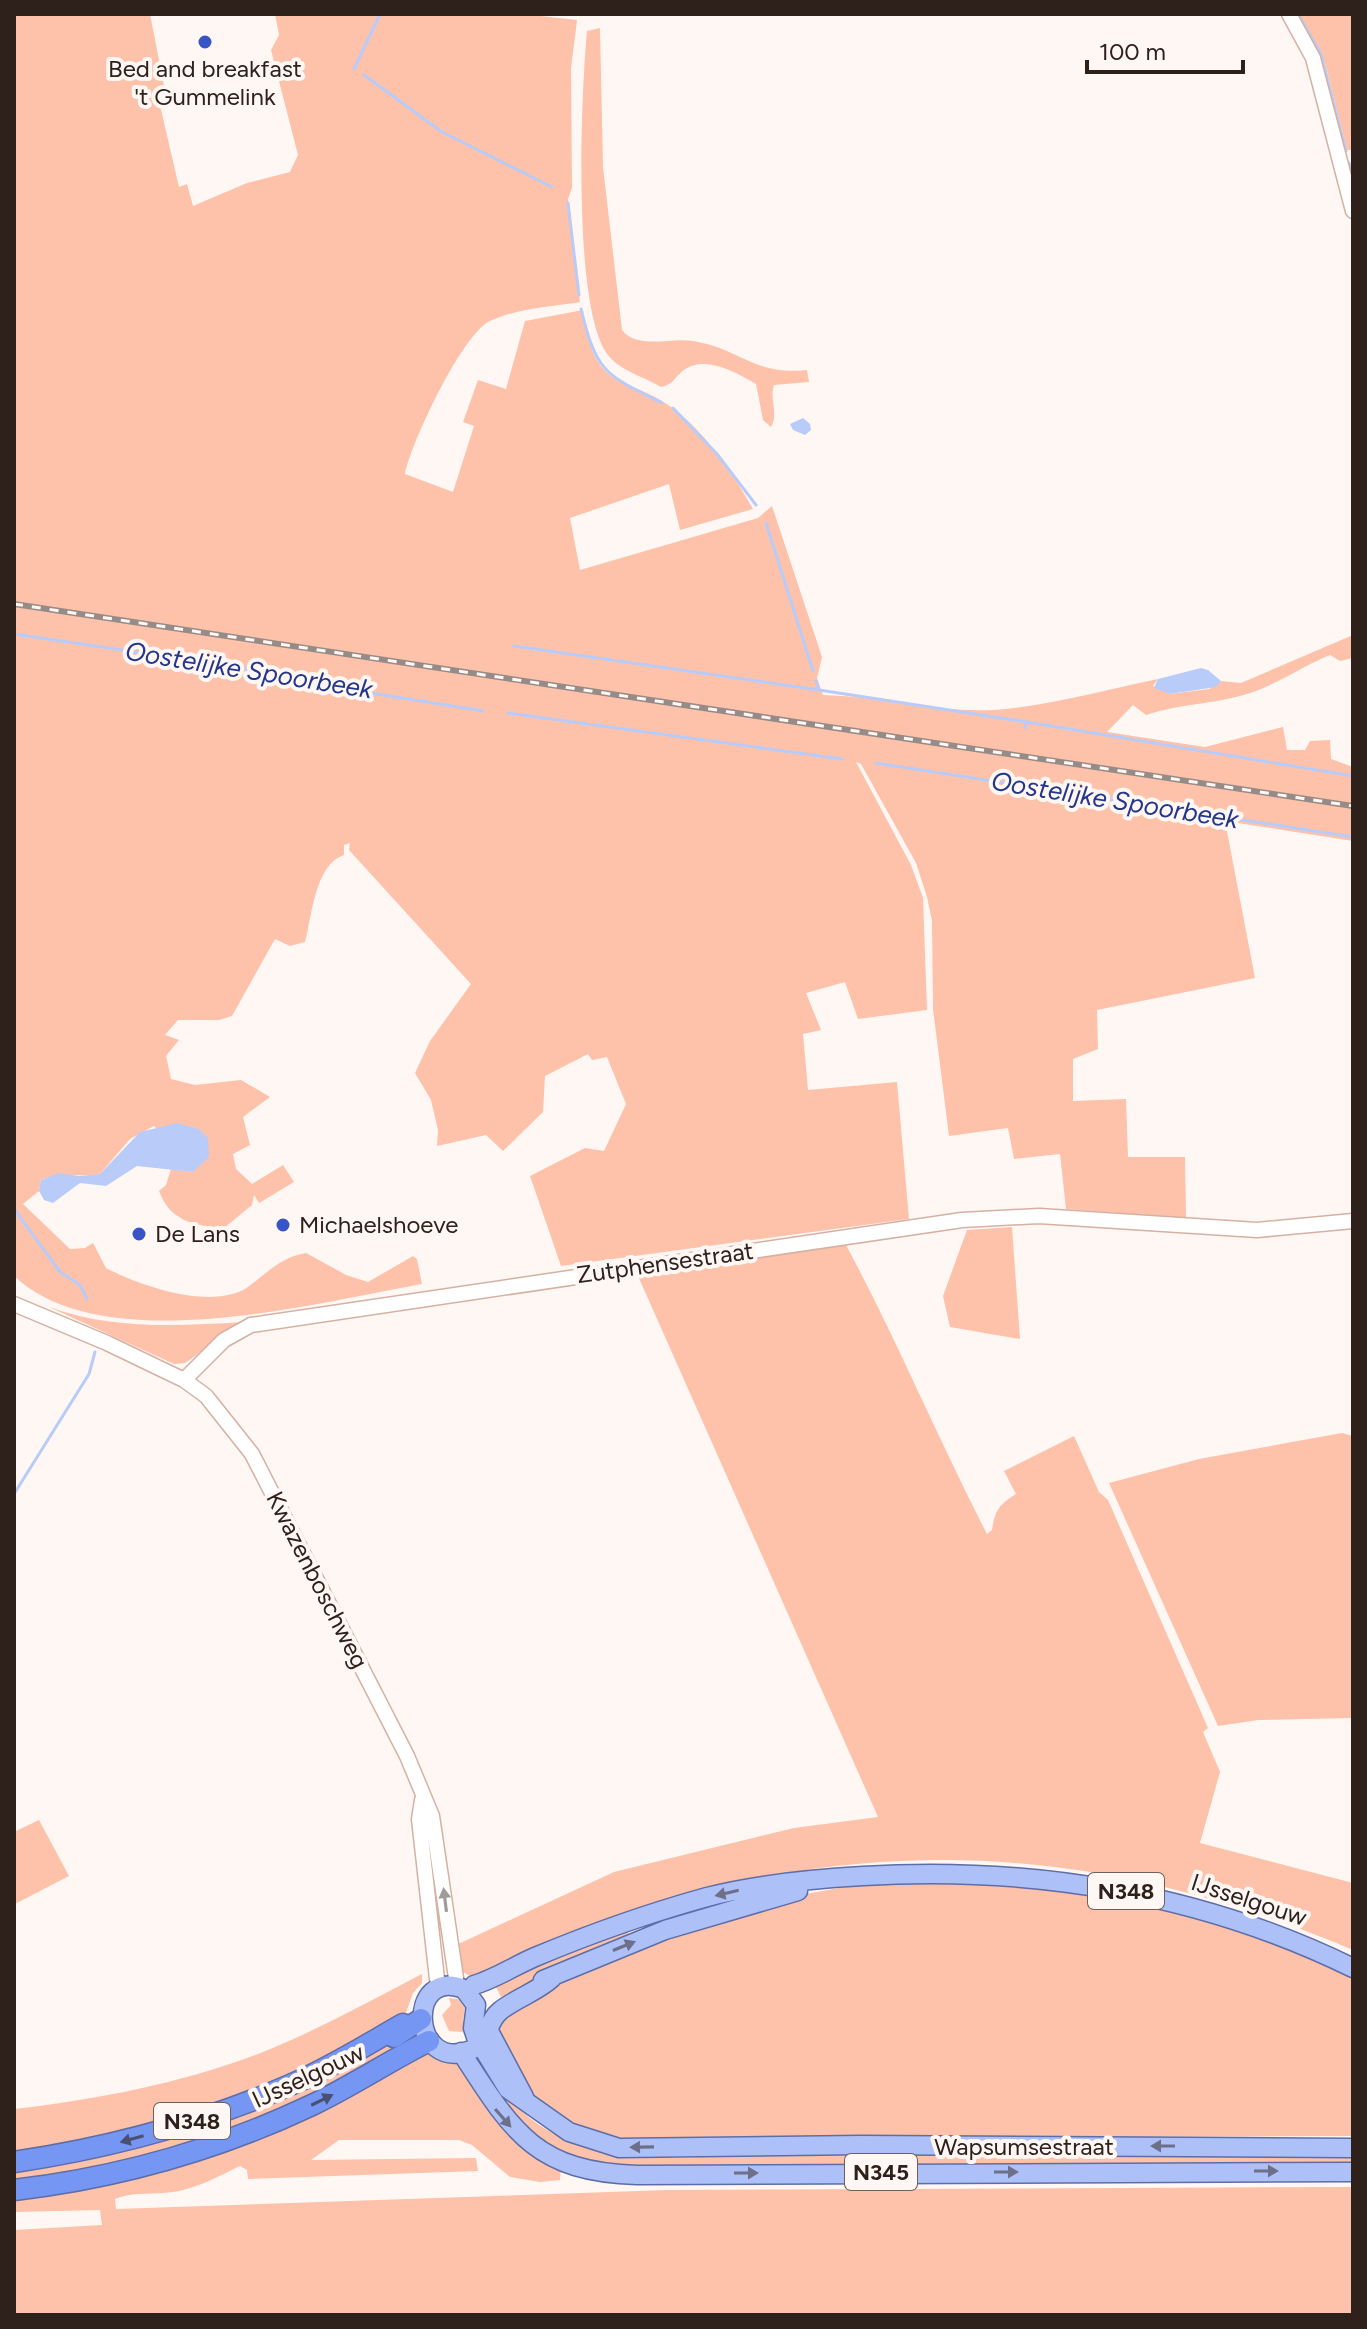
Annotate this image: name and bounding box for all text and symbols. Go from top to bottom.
scale bar [1087,24,1243,74]
marker: Bed and breakfast 't Gummelink [196,33,214,51]
text: 100 m [1099,37,1166,66]
place label: Bed and breakfast 't Gummelink [108,54,302,111]
water label: Oostelijke Spoorbeek [123,635,376,706]
water label: Oostelijke Spoorbeek [989,765,1242,836]
place label: Michaelshoeve [299,1210,458,1239]
marker: Michaelshoeve [274,1216,292,1234]
place label: De Lans [155,1219,240,1248]
marker: De Lans [130,1225,148,1243]
street label: Zutphensestraat [575,1236,755,1289]
street label: Kwazenboschweg [260,1486,375,1673]
street label: IJsselgouw [1188,1867,1311,1932]
road number: N348 [1088,1873,1164,1909]
one-way arrow [438,1887,451,1912]
one-way arrow [714,1887,739,1900]
one-way arrow [612,1939,636,1952]
street label: IJsselgouw [247,2037,368,2114]
one-way arrow [310,2093,333,2107]
road number: N348 [154,2103,230,2139]
one-way arrow [494,2107,511,2127]
street label: Wapsumsestraat [934,2132,1114,2161]
one-way arrow [120,2133,144,2146]
one-way arrow [1150,2140,1175,2152]
one-way arrow [629,2141,654,2154]
road number: N345 [845,2154,917,2190]
one-way arrow [994,2165,1019,2178]
one-way arrow [1254,2165,1279,2177]
one-way arrow [734,2167,759,2180]

